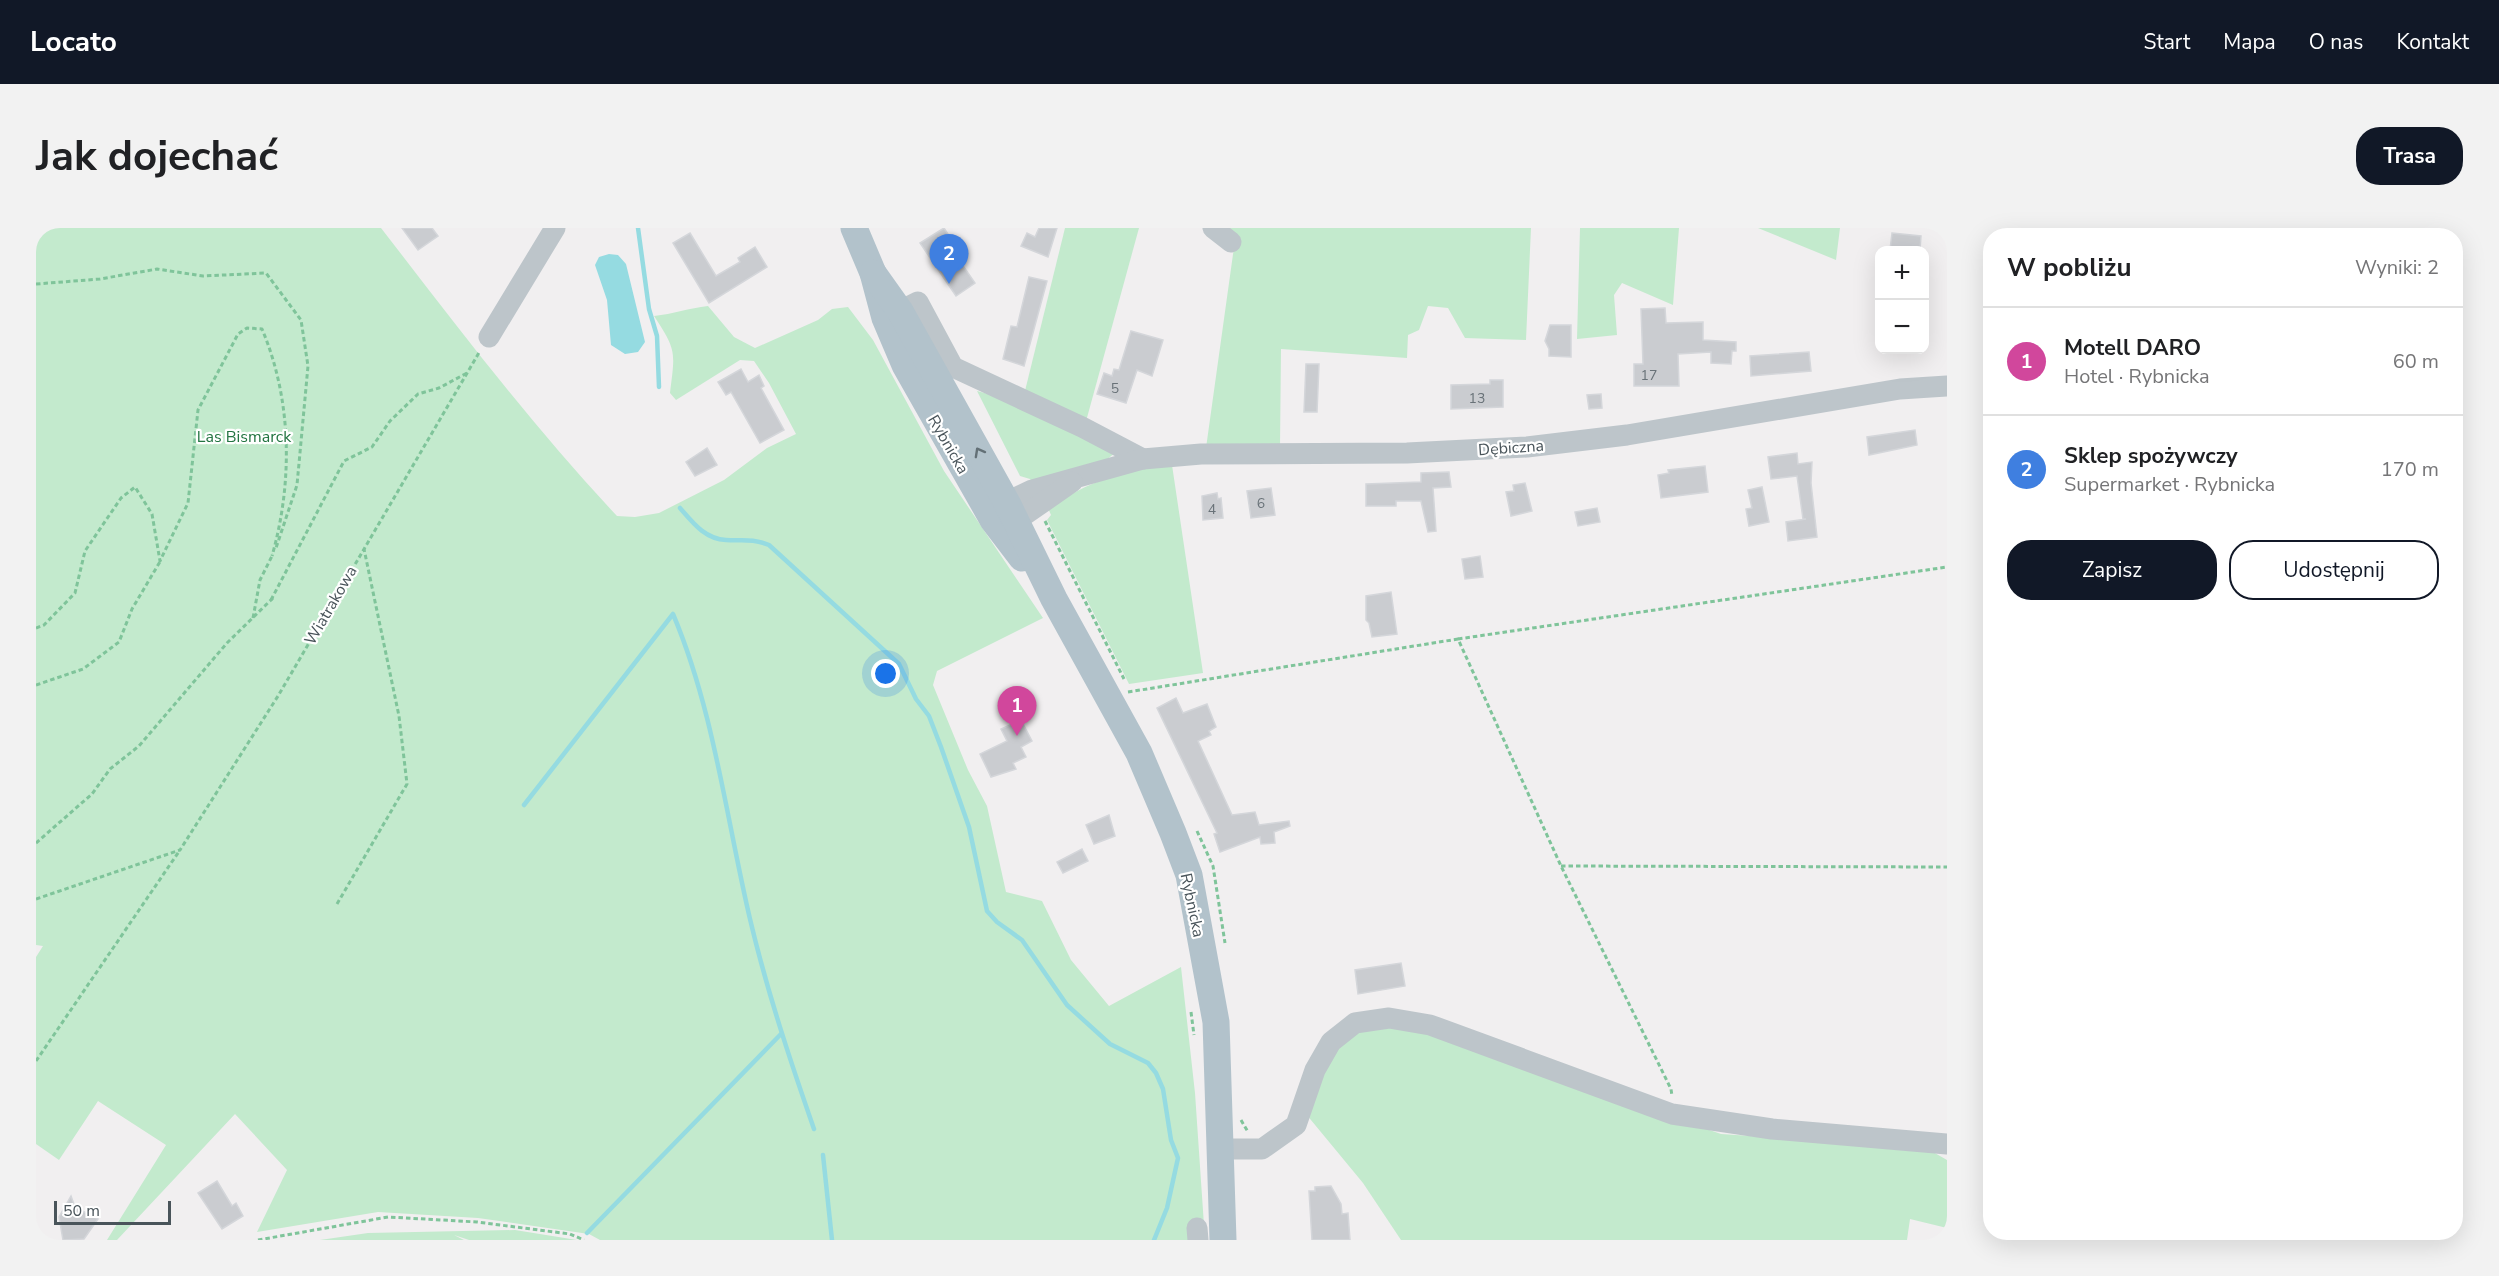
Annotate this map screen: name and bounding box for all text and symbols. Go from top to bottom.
text: Locato [30,23,117,61]
text: Start [2144,28,2190,56]
text: Mapa [2223,28,2276,56]
text: O nas [2309,28,2363,56]
text: Kontakt [2396,28,2469,56]
button: Trasa [2356,127,2463,185]
text: Jak dojechać [36,128,278,185]
pin: 2 [930,235,968,284]
map controls [1875,246,1929,354]
button: + [1875,246,1929,300]
text: W pobliżu [2007,250,2131,285]
text: Wyniki: 2 [2355,254,2439,281]
button: − [1875,300,1929,354]
text: Motell DARO [2064,333,2201,363]
text: 1 [2021,348,2033,375]
text: 60 m [2393,348,2439,375]
text: Hotel · Rybnicka [2064,363,2210,390]
house number: 17 [1641,366,1657,385]
house number: 5 [1111,379,1119,398]
house number: 13 [1469,389,1485,408]
street label: Rybnicka [922,411,974,478]
park label: Las Bismarck [197,426,292,448]
street label: Dębiczna [1477,435,1545,461]
text: Sklep spożywczy [2064,441,2238,471]
one-way arrow [975,448,986,458]
text: 2 [2021,456,2033,483]
text: 170 m [2381,456,2439,483]
text: Supermarket · Rybnicka [2064,471,2275,498]
house number: 6 [1257,494,1265,513]
house number: 4 [1208,500,1216,519]
button: Zapisz [2007,540,2217,600]
button: Udostępnij [2229,540,2439,600]
street label: Wiatrakowa [299,562,362,649]
your location [871,659,900,688]
pin: 1 [998,686,1036,736]
street label: Rybnicka [1175,871,1210,939]
scale bar [54,1198,171,1226]
text: 50 m [63,1200,100,1222]

